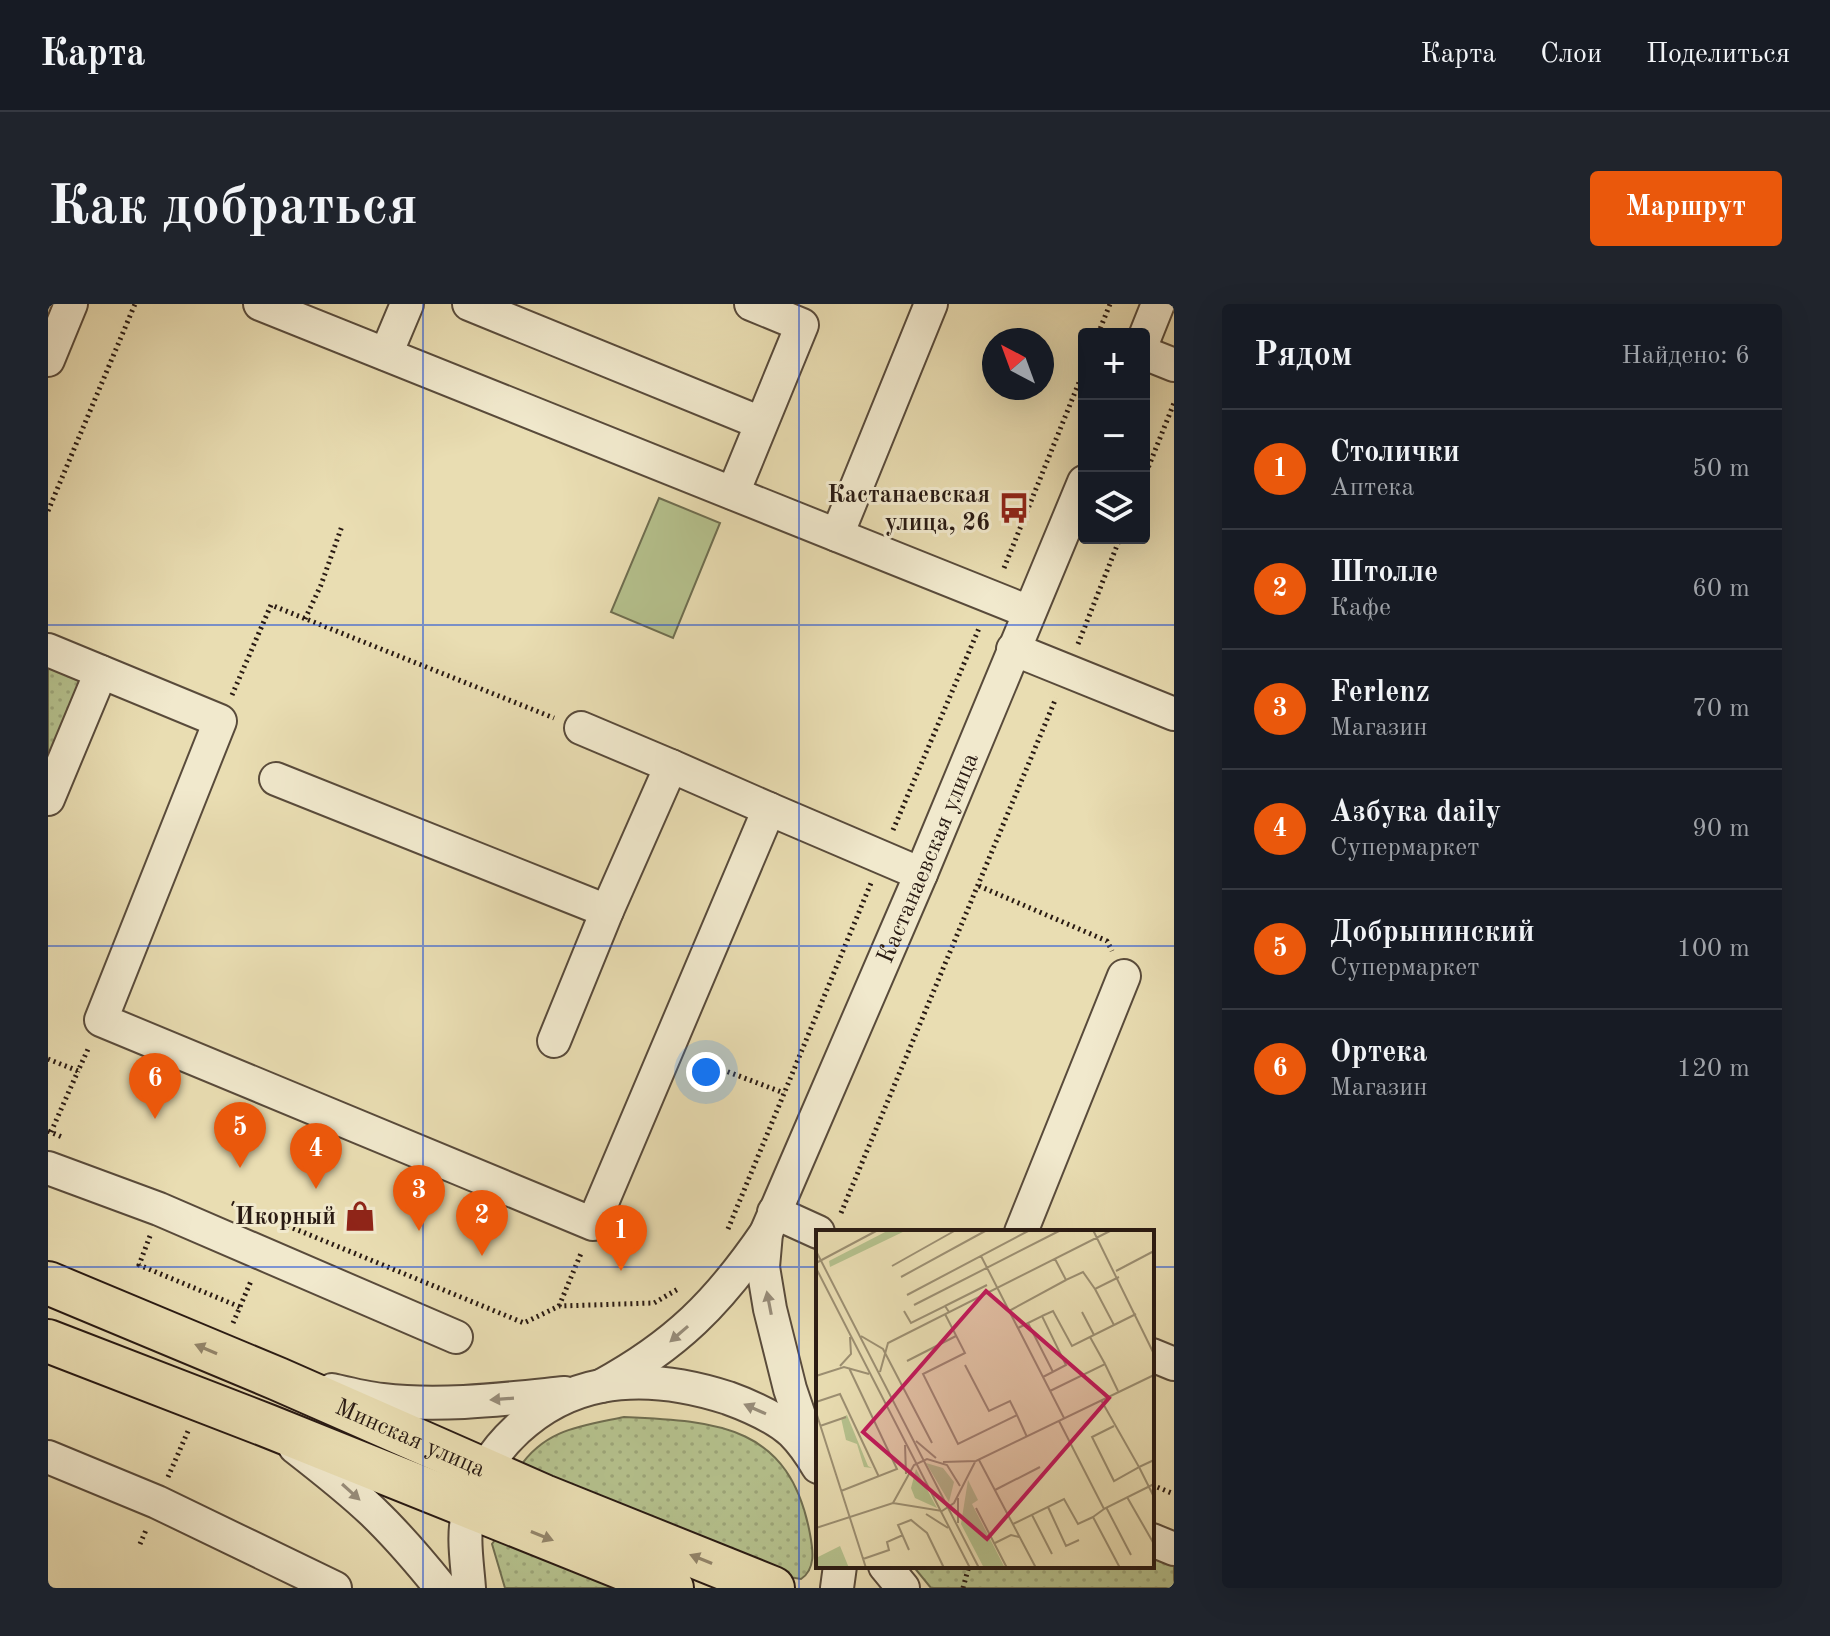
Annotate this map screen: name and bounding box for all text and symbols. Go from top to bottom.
text: Карта [40,36,146,74]
text: Карта [1420,41,1496,69]
text: Слои [1540,41,1602,69]
text: Поделиться [1646,41,1790,69]
button: Маршрут [1590,171,1782,246]
text: Как добраться [48,180,418,236]
north arrow [982,328,1054,400]
map controls [1078,328,1150,544]
button: + [1078,328,1150,400]
text: Рядом [1254,339,1353,373]
text: Найдено: 6 [1621,343,1750,369]
button: − [1078,400,1150,472]
text: Столички [1330,438,1460,468]
text: 1 [1272,456,1288,482]
text: 50 m [1692,456,1750,482]
button: layers [1078,472,1150,544]
text: Аптека [1330,475,1414,501]
place label: Кастанаевская улица, 26 [827,484,990,536]
bus stop icon: Кастанаевская улица, 26 [997,491,1031,525]
text: Штолле [1330,558,1438,588]
text: 2 [1272,576,1288,602]
text: 60 m [1692,576,1750,602]
text: Кафе [1330,595,1391,621]
text: Ferlenz [1330,678,1430,708]
text: 3 [1272,696,1288,722]
text: 70 m [1692,696,1750,722]
text: Магазин [1330,715,1428,741]
street label: Кастанаевская улица [874,750,984,967]
text: Азбука daily [1330,798,1501,828]
text: 4 [1272,816,1288,842]
text: 90 m [1692,816,1750,842]
text: Супермаркет [1330,835,1479,861]
text: Добрынинский [1330,918,1535,948]
text: 5 [1272,936,1288,962]
text: 100 m [1677,936,1750,962]
text: Супермаркет [1330,955,1479,981]
text: Ортека [1330,1038,1427,1068]
your location [686,1052,726,1092]
pin: 6 [129,1053,181,1119]
text: 6 [1272,1056,1288,1082]
text: 120 m [1677,1056,1750,1082]
text: Магазин [1330,1075,1428,1101]
pin: 5 [214,1102,266,1168]
pin: 4 [290,1123,342,1189]
pin: 3 [393,1165,445,1231]
pin: 2 [456,1190,508,1256]
shop icon: Икорный [343,1199,377,1233]
pin: 1 [595,1205,647,1271]
place label: Икорный [235,1206,336,1230]
inset map [816,1230,1154,1568]
one-way arrow [763,1290,775,1315]
one-way arrow [669,1325,689,1342]
one-way arrow [194,1343,217,1356]
one-way arrow [489,1393,514,1406]
street label: Минская улица [331,1396,488,1483]
one-way arrow [743,1403,767,1416]
one-way arrow [341,1482,360,1500]
one-way arrow [530,1530,554,1543]
one-way arrow [689,1552,713,1565]

